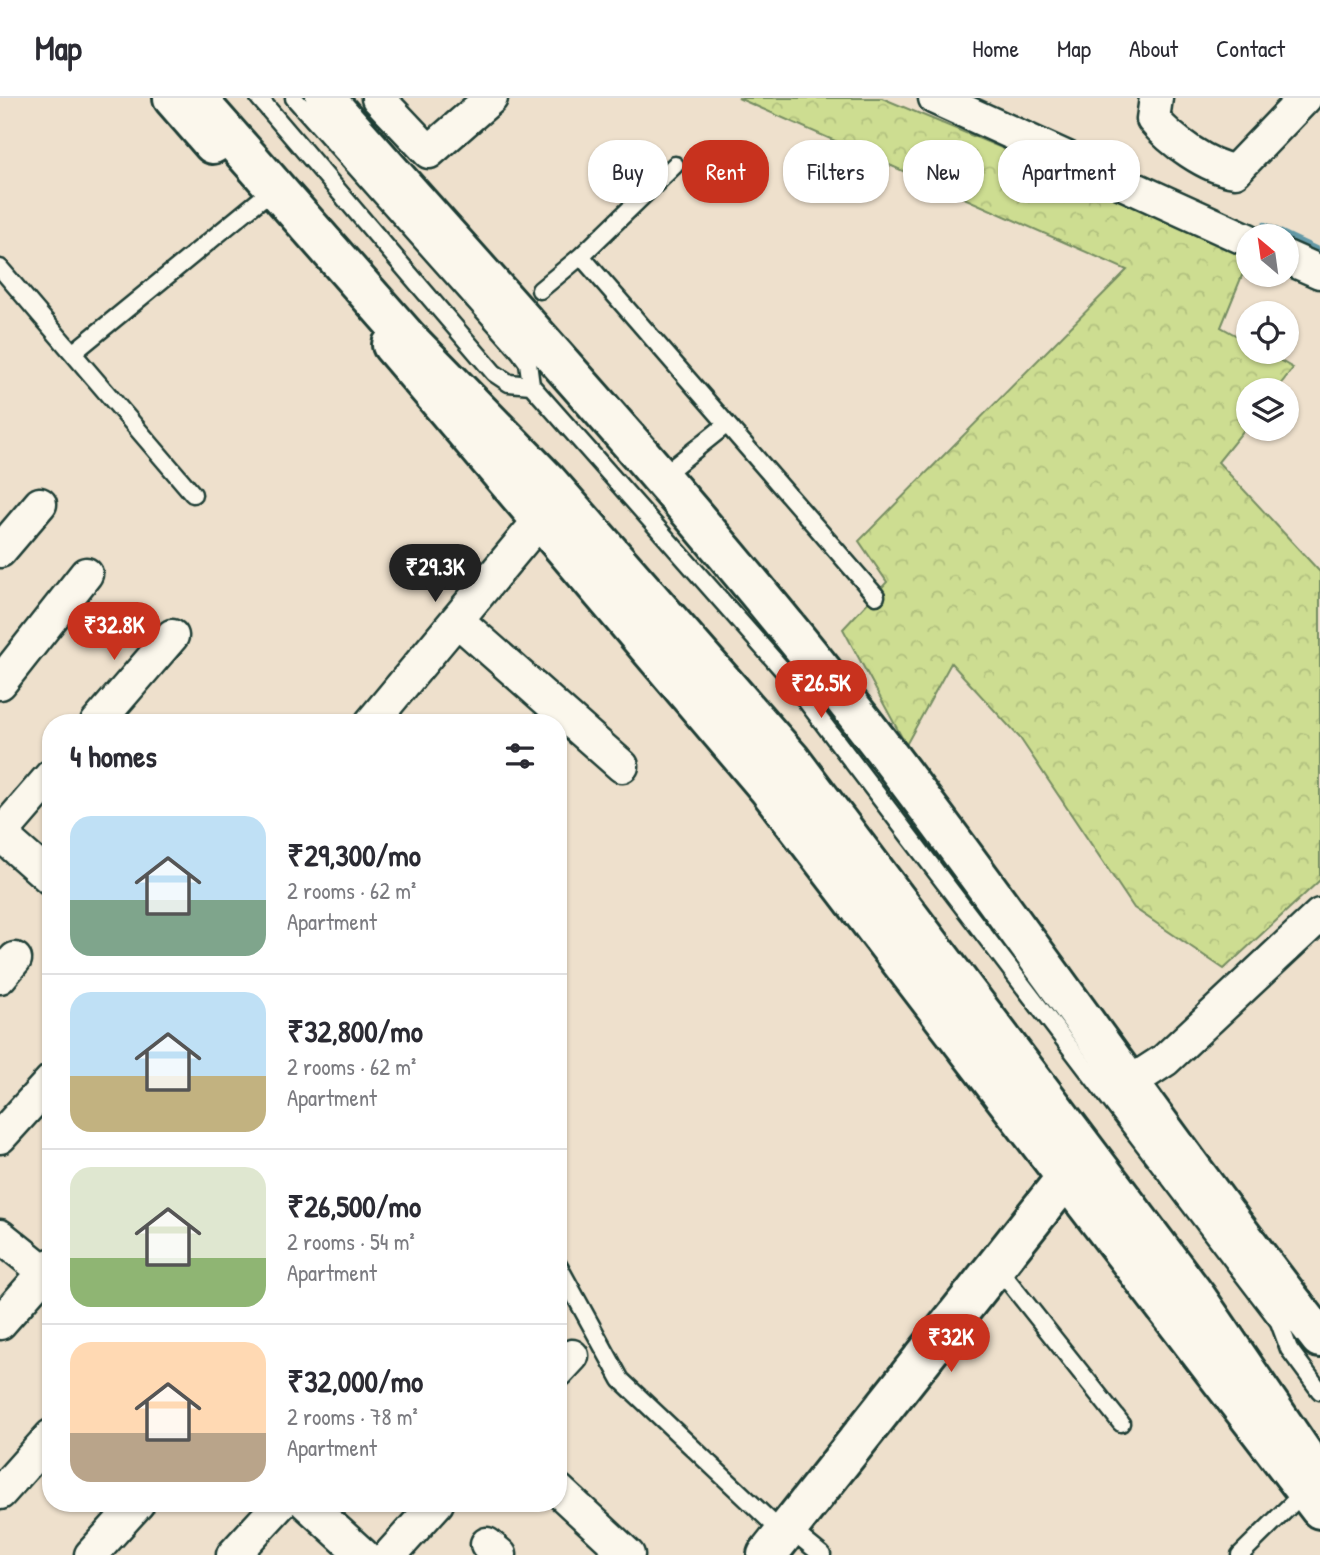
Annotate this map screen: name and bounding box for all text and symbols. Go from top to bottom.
text: Map [35,26,82,70]
text: Home [972,32,1019,64]
text: Map [1057,32,1091,64]
text: About [1129,32,1178,64]
text: Contact [1216,32,1285,64]
chip: Buy [588,140,668,203]
chip: Rent [682,140,769,203]
chip: Filters [783,140,889,203]
chip: New [903,140,984,203]
chip: Apartment [998,140,1140,203]
north arrow [1236,224,1298,287]
map controls [1236,224,1299,441]
button: locate [1236,301,1299,364]
button: layers [1236,378,1299,441]
pin: ₹29.3K [378,545,492,604]
text: ₹29.3K [405,551,465,582]
pin: ₹32.8K [57,602,171,662]
text: ₹32.8K [83,609,145,640]
pin: ₹26.5K [764,660,878,720]
text: ₹26.5K [791,667,851,698]
text: 4 homes [70,736,157,776]
icon: filters [501,737,539,775]
text: ₹29,300/mo [287,835,421,875]
icon: home [126,844,210,928]
text: 2 rooms · 62 m² [287,875,416,906]
text: Apartment [287,906,377,937]
text: ₹32,800/mo [287,1011,423,1051]
icon: home [126,1020,210,1104]
text: 2 rooms · 62 m² [287,1051,416,1082]
text: Apartment [287,1082,377,1113]
text: ₹26,500/mo [287,1186,421,1226]
icon: home [126,1195,210,1279]
text: 2 rooms · 54 m² [287,1226,415,1257]
text: Apartment [287,1257,377,1288]
pin: ₹32K [910,1314,992,1374]
text: ₹32K [928,1321,974,1352]
text: ₹32,000/mo [287,1361,423,1401]
icon: home [126,1370,210,1454]
text: 2 rooms · 78 m² [287,1401,418,1432]
text: Apartment [287,1432,377,1463]

